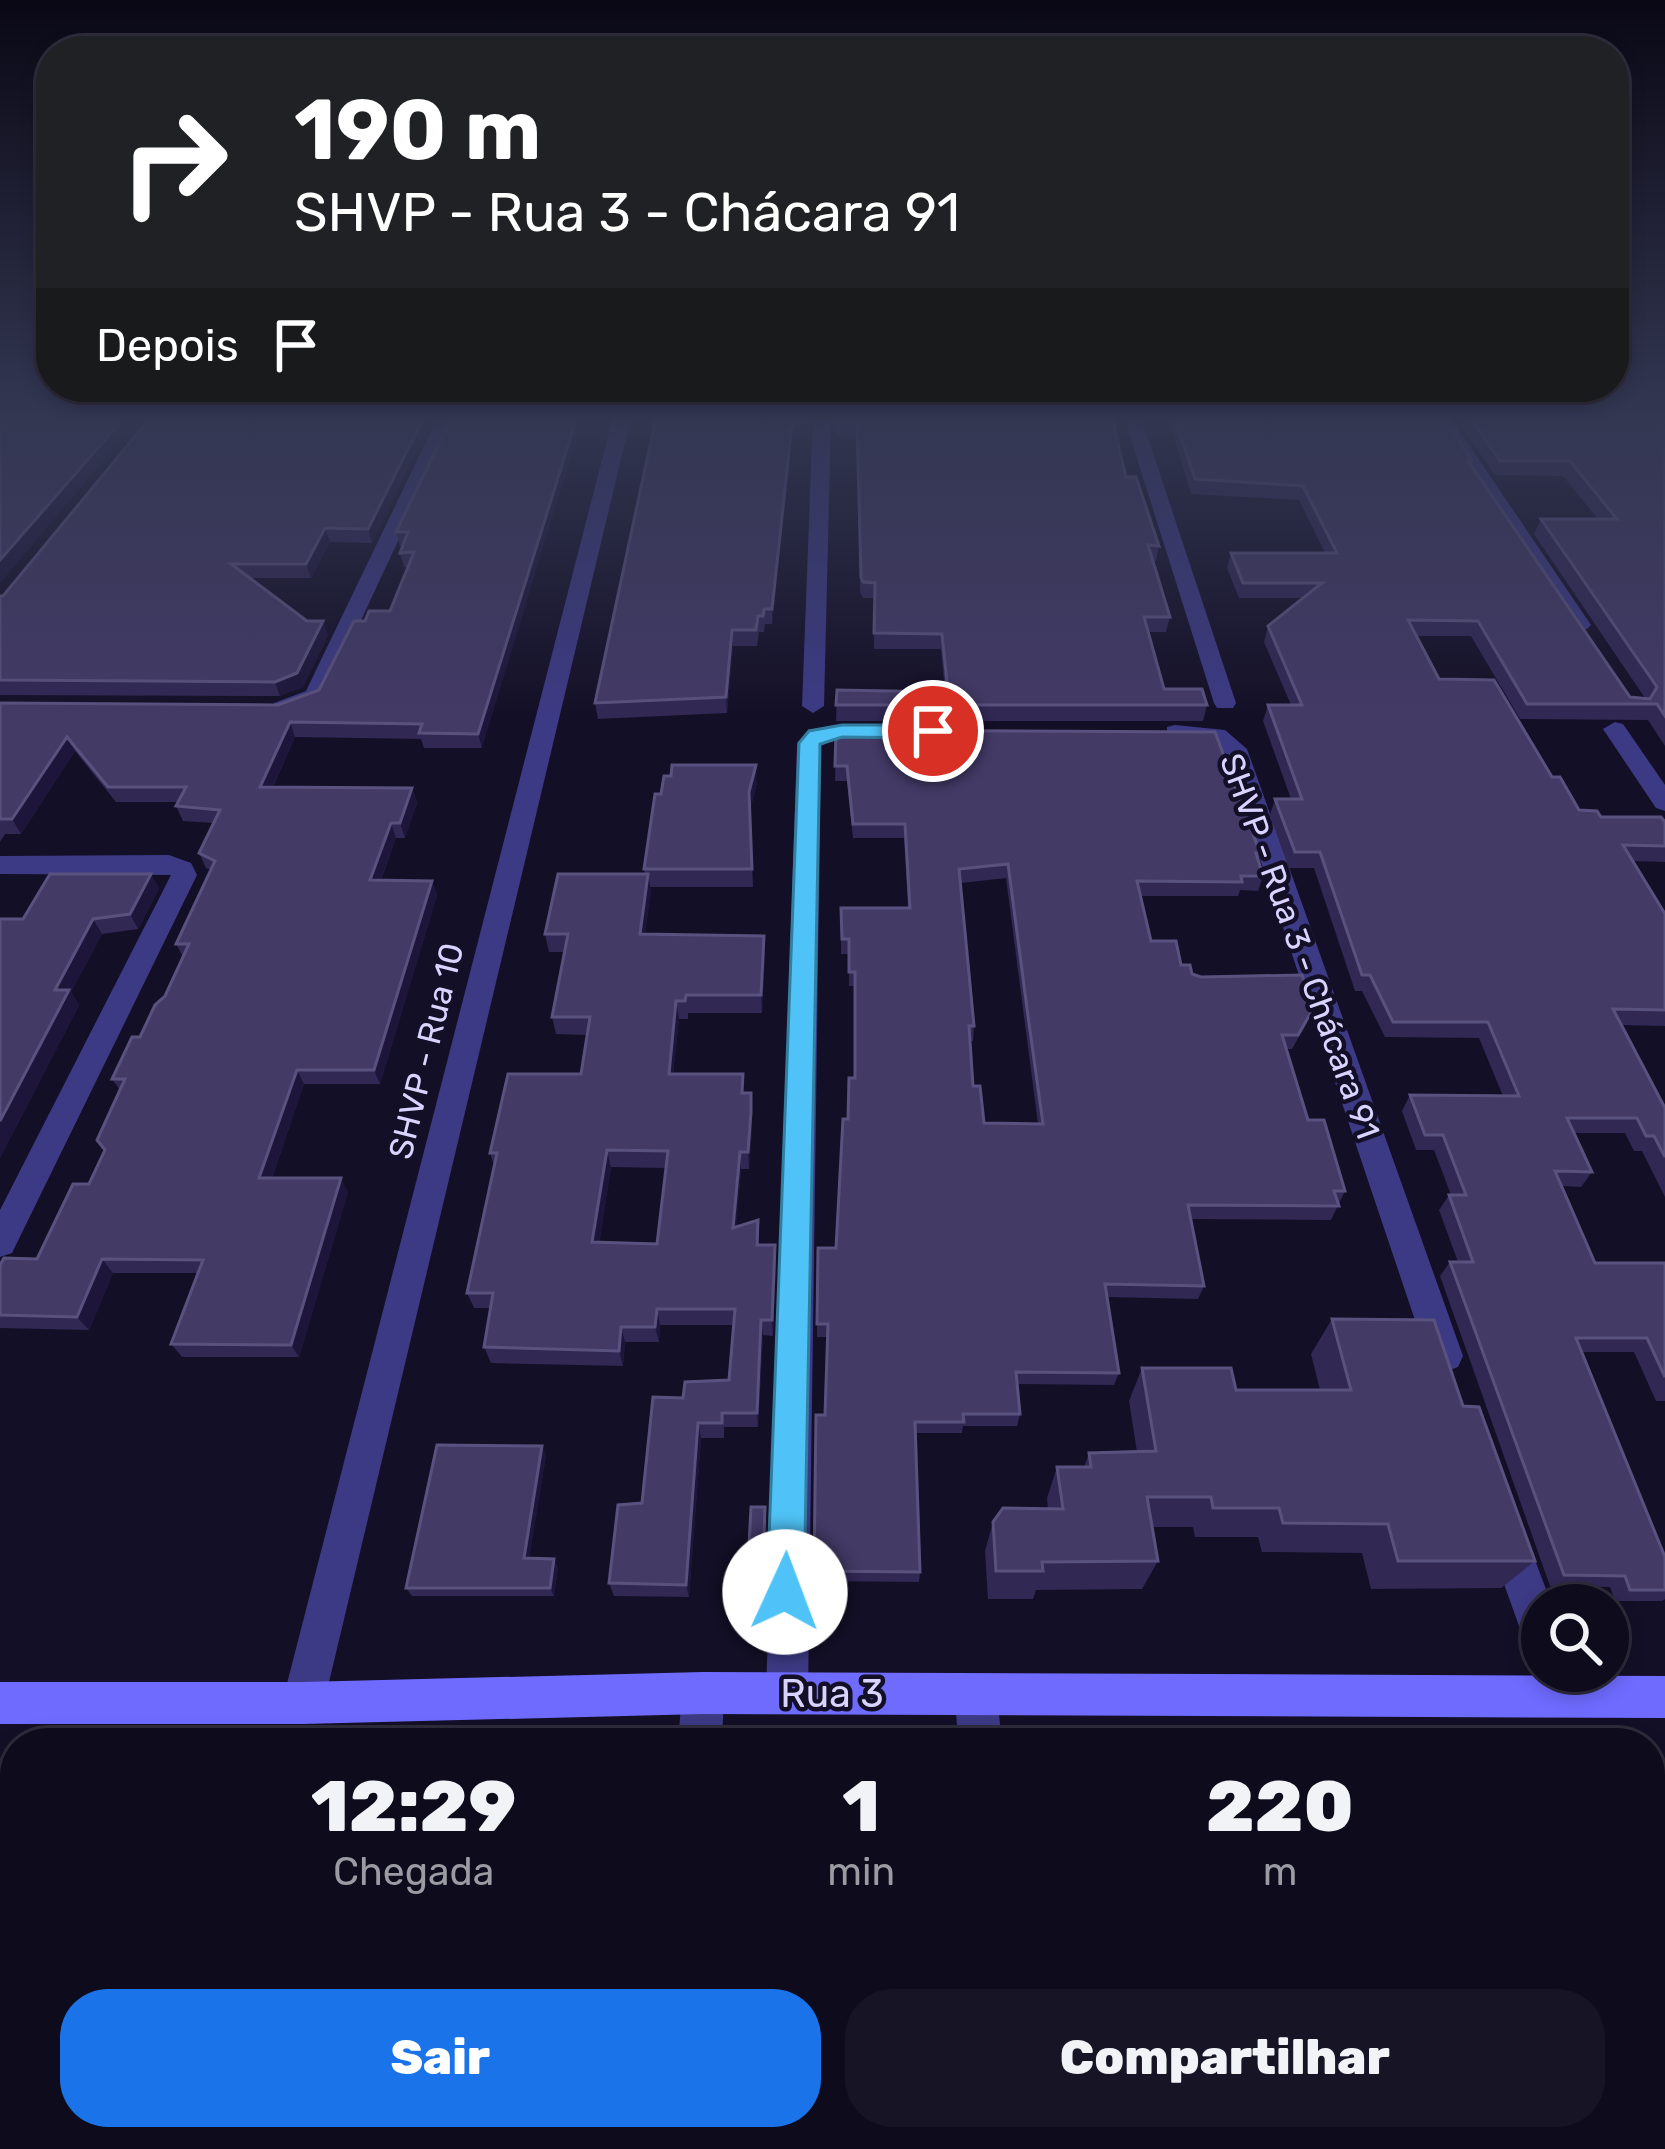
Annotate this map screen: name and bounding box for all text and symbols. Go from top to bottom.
text: 190 m [294,80,542,180]
icon: right [96,84,252,240]
text: SHVP - Rua 3 - Chácara 91 [294,181,960,245]
icon: arrive [263,312,329,378]
text: Depois [96,319,239,372]
pin [882,680,984,782]
icon: arrive [900,698,966,764]
street label: SHVP - Rua 3 - Chácara 91 [1212,748,1388,1144]
street label: SHVP - Rua 10 [380,939,472,1163]
position arrow [722,1529,848,1655]
map controls [1521,1584,1629,1692]
button: search [1521,1584,1629,1692]
street label: Rua 3 [780,1671,884,1717]
text: 12:29 [311,1764,516,1849]
text: 1 [842,1764,880,1849]
text: 220 [1206,1764,1354,1849]
text: Chegada [333,1849,494,1895]
text: min [827,1849,895,1895]
text: m [1263,1849,1297,1895]
button: Sair [60,1989,821,2127]
button: Compartilhar [845,1989,1605,2127]

